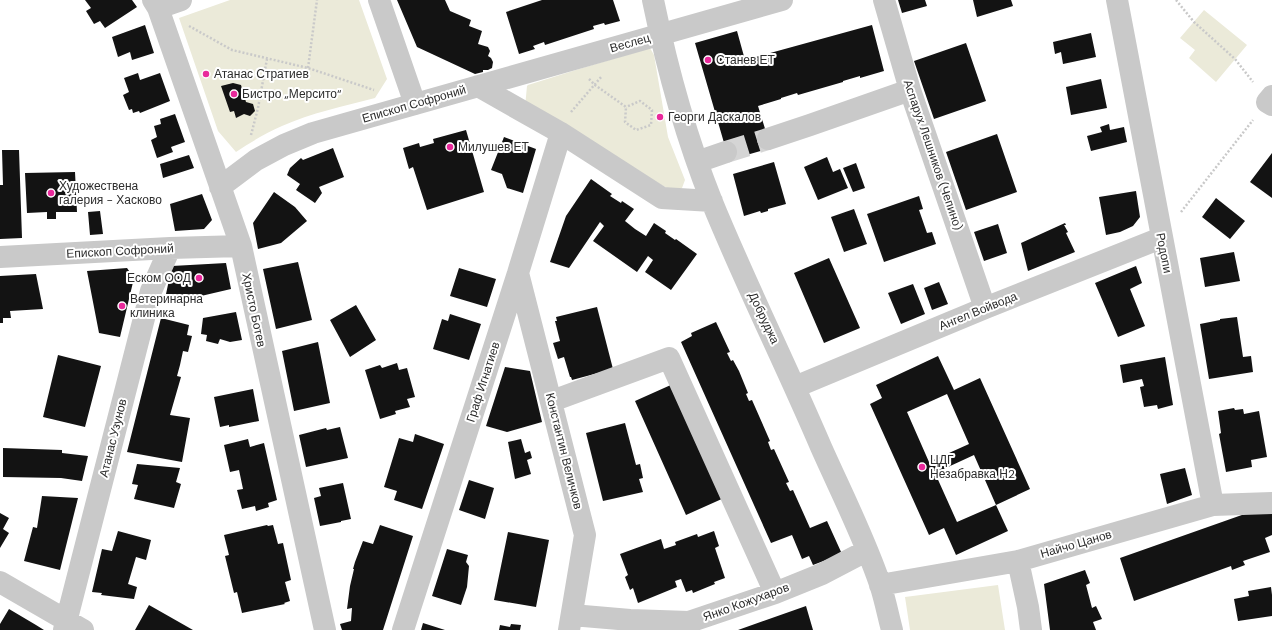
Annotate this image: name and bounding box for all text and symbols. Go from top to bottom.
street label: Веслец [608,30,652,56]
place label: Станев ЕТ [716,52,776,68]
marker: Станев ЕТ [703,55,713,65]
place label: Атанас Стратиев [214,66,309,82]
marker: Атанас Стратиев [201,69,211,79]
street label: Аспарух Лешников (Чепино) [900,78,966,232]
street label: Епископ Софроний [360,81,468,127]
place label: Бистро „Мерсито“ [242,86,342,102]
marker: Бистро „Мерсито“ [229,89,239,99]
place label: Георги Даскалов [668,109,761,125]
marker: Георги Даскалов [655,112,665,122]
place label: Милушев ЕТ [458,139,530,155]
marker: Милушев ЕТ [445,142,455,152]
place label: Художествена галерия - Хасково [59,178,162,208]
marker: Художествена галерия - Хасково [46,188,56,198]
street label: Родопи [1152,231,1176,275]
street label: Епископ Софроний [66,240,174,262]
place label: Еском ООД [127,270,191,286]
street label: Христо Ботев [238,272,270,348]
marker: Еском ООД [194,273,204,283]
street label: Ангел Войвода [937,288,1020,334]
street label: Добруджа [745,289,783,347]
place label: Ветеринарна клиника [130,291,203,321]
marker: Ветеринарна клиника [117,301,127,311]
street label: Граф Игнатиев [462,340,504,424]
street label: Константин Величков [542,391,586,511]
street label: Атанас Узунов [96,397,130,479]
place label: ЦДГ Незабравка Н2 [930,452,1015,482]
marker: ЦДГ Незабравка Н2 [917,462,927,472]
street label: Найчо Цанов [1038,526,1114,562]
street label: Янко Кожухаров [701,579,791,625]

